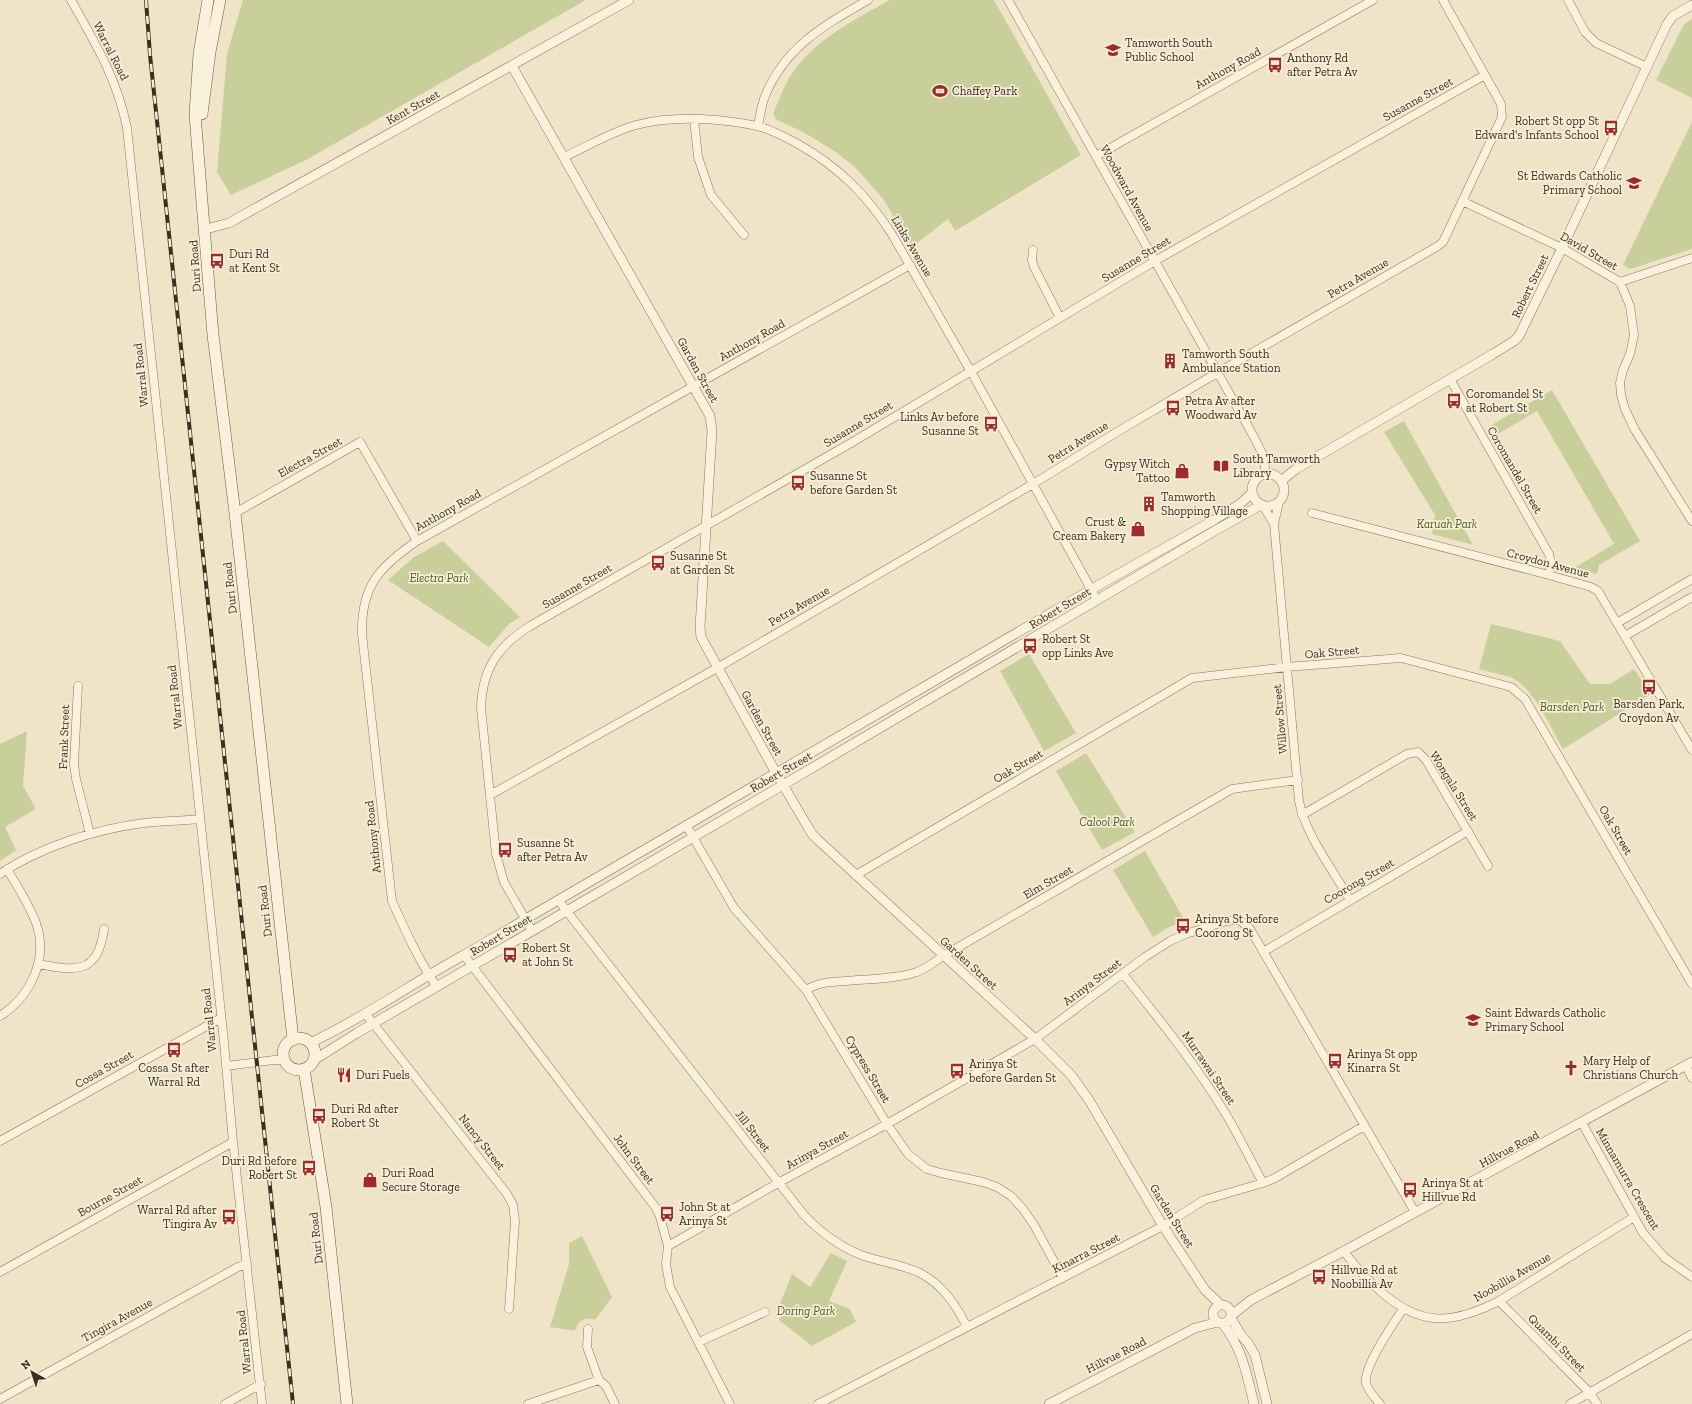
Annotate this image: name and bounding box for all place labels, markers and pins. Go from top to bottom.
place label: Tamworth South Public School [1125,36,1213,64]
school or university icon: Tamworth South Public School [1104,41,1122,59]
place label: Anthony Rd after Petra Av [1287,51,1358,79]
bus stop icon: Anthony Rd after Petra Av [1266,56,1284,74]
sports icon: Chaffey Park [931,82,949,100]
place label: Chaffey Park [952,84,1018,98]
place label: Robert St opp St Edward's Infants School [1475,114,1600,142]
bus stop icon: Robert St opp St Edward's Infants School [1602,119,1620,137]
place label: St Edwards Catholic Primary School [1517,169,1622,197]
school or university icon: St Edwards Catholic Primary School [1625,174,1643,192]
place label: Duri Rd at Kent St [229,247,281,275]
bus stop icon: Duri Rd at Kent St [208,252,226,270]
place label: Tamworth South Ambulance Station [1182,347,1281,375]
building icon: Tamworth South Ambulance Station [1161,352,1179,370]
place label: Coromandel St at Robert St [1466,387,1544,415]
bus stop icon: Coromandel St at Robert St [1445,392,1463,410]
place label: Petra Av after Woodward Av [1185,394,1257,422]
bus stop icon: Petra Av after Woodward Av [1164,399,1182,417]
place label: Links Av before Susanne St [900,410,980,438]
bus stop icon: Links Av before Susanne St [982,415,1000,433]
place label: South Tamworth Library [1233,452,1321,480]
place label: Gypsy Witch Tattoo [1104,457,1170,485]
library icon: South Tamworth Library [1212,457,1230,475]
shop icon: Gypsy Witch Tattoo [1173,462,1191,480]
place label: Susanne St before Garden St [809,469,898,497]
bus stop icon: Susanne St before Garden St [789,474,807,492]
place label: Tamworth Shopping Village [1161,490,1248,518]
building icon: Tamworth Shopping Village [1140,495,1158,513]
place label: Crust & Cream Bakery [1053,515,1127,543]
shop icon: Crust & Cream Bakery [1129,520,1147,538]
place label: Susanne St at Garden St [670,549,735,577]
bus stop icon: Susanne St at Garden St [649,554,667,572]
place label: Robert St opp Links Ave [1042,632,1114,660]
bus stop icon: Robert St opp Links Ave [1021,637,1039,655]
bus stop icon: Barsden Park, Croydon Av [1640,678,1658,696]
place label: Barsden Park, Croydon Av [1613,697,1685,725]
place label: Susanne St after Petra Av [517,836,588,864]
bus stop icon: Susanne St after Petra Av [496,841,514,859]
place label: Arinya St before Coorong St [1195,912,1279,940]
bus stop icon: Arinya St before Coorong St [1174,917,1192,935]
place label: Robert St at John St [522,941,574,969]
bus stop icon: Robert St at John St [501,946,519,964]
place label: Saint Edwards Catholic Primary School [1485,1006,1606,1034]
school or university icon: Saint Edwards Catholic Primary School [1464,1011,1482,1029]
bus stop icon: Cossa St after Warral Rd [165,1041,183,1059]
place label: Arinya St opp Kinarra St [1347,1047,1418,1075]
bus stop icon: Arinya St opp Kinarra St [1326,1052,1344,1070]
place label: Mary Help of Christians Church [1583,1054,1678,1082]
place label: Arinya St before Garden St [968,1057,1057,1085]
church icon: Mary Help of Christians Church [1562,1059,1580,1077]
place label: Cossa St after Warral Rd [138,1061,210,1089]
bus stop icon: Arinya St before Garden St [948,1062,966,1080]
restaurant icon: Duri Fuels [335,1066,353,1084]
place label: Duri Fuels [356,1068,410,1082]
place label: Duri Rd after Robert St [331,1102,399,1130]
bus stop icon: Duri Rd after Robert St [310,1107,328,1125]
place label: Duri Rd before Robert St [221,1154,298,1182]
bus stop icon: Duri Rd before Robert St [300,1159,318,1177]
place label: Duri Road Secure Storage [382,1166,460,1194]
shop icon: Duri Road Secure Storage [361,1171,379,1189]
place label: Arinya St at Hillvue Rd [1422,1176,1484,1204]
bus stop icon: Arinya St at Hillvue Rd [1401,1181,1419,1199]
place label: John St at Arinya St [679,1200,731,1228]
place label: Warral Rd after Tingira Av [137,1203,217,1231]
bus stop icon: John St at Arinya St [658,1205,676,1223]
bus stop icon: Warral Rd after Tingira Av [220,1208,238,1226]
place label: Hillvue Rd at Noobillia Av [1331,1263,1398,1291]
bus stop icon: Hillvue Rd at Noobillia Av [1310,1268,1328,1286]

